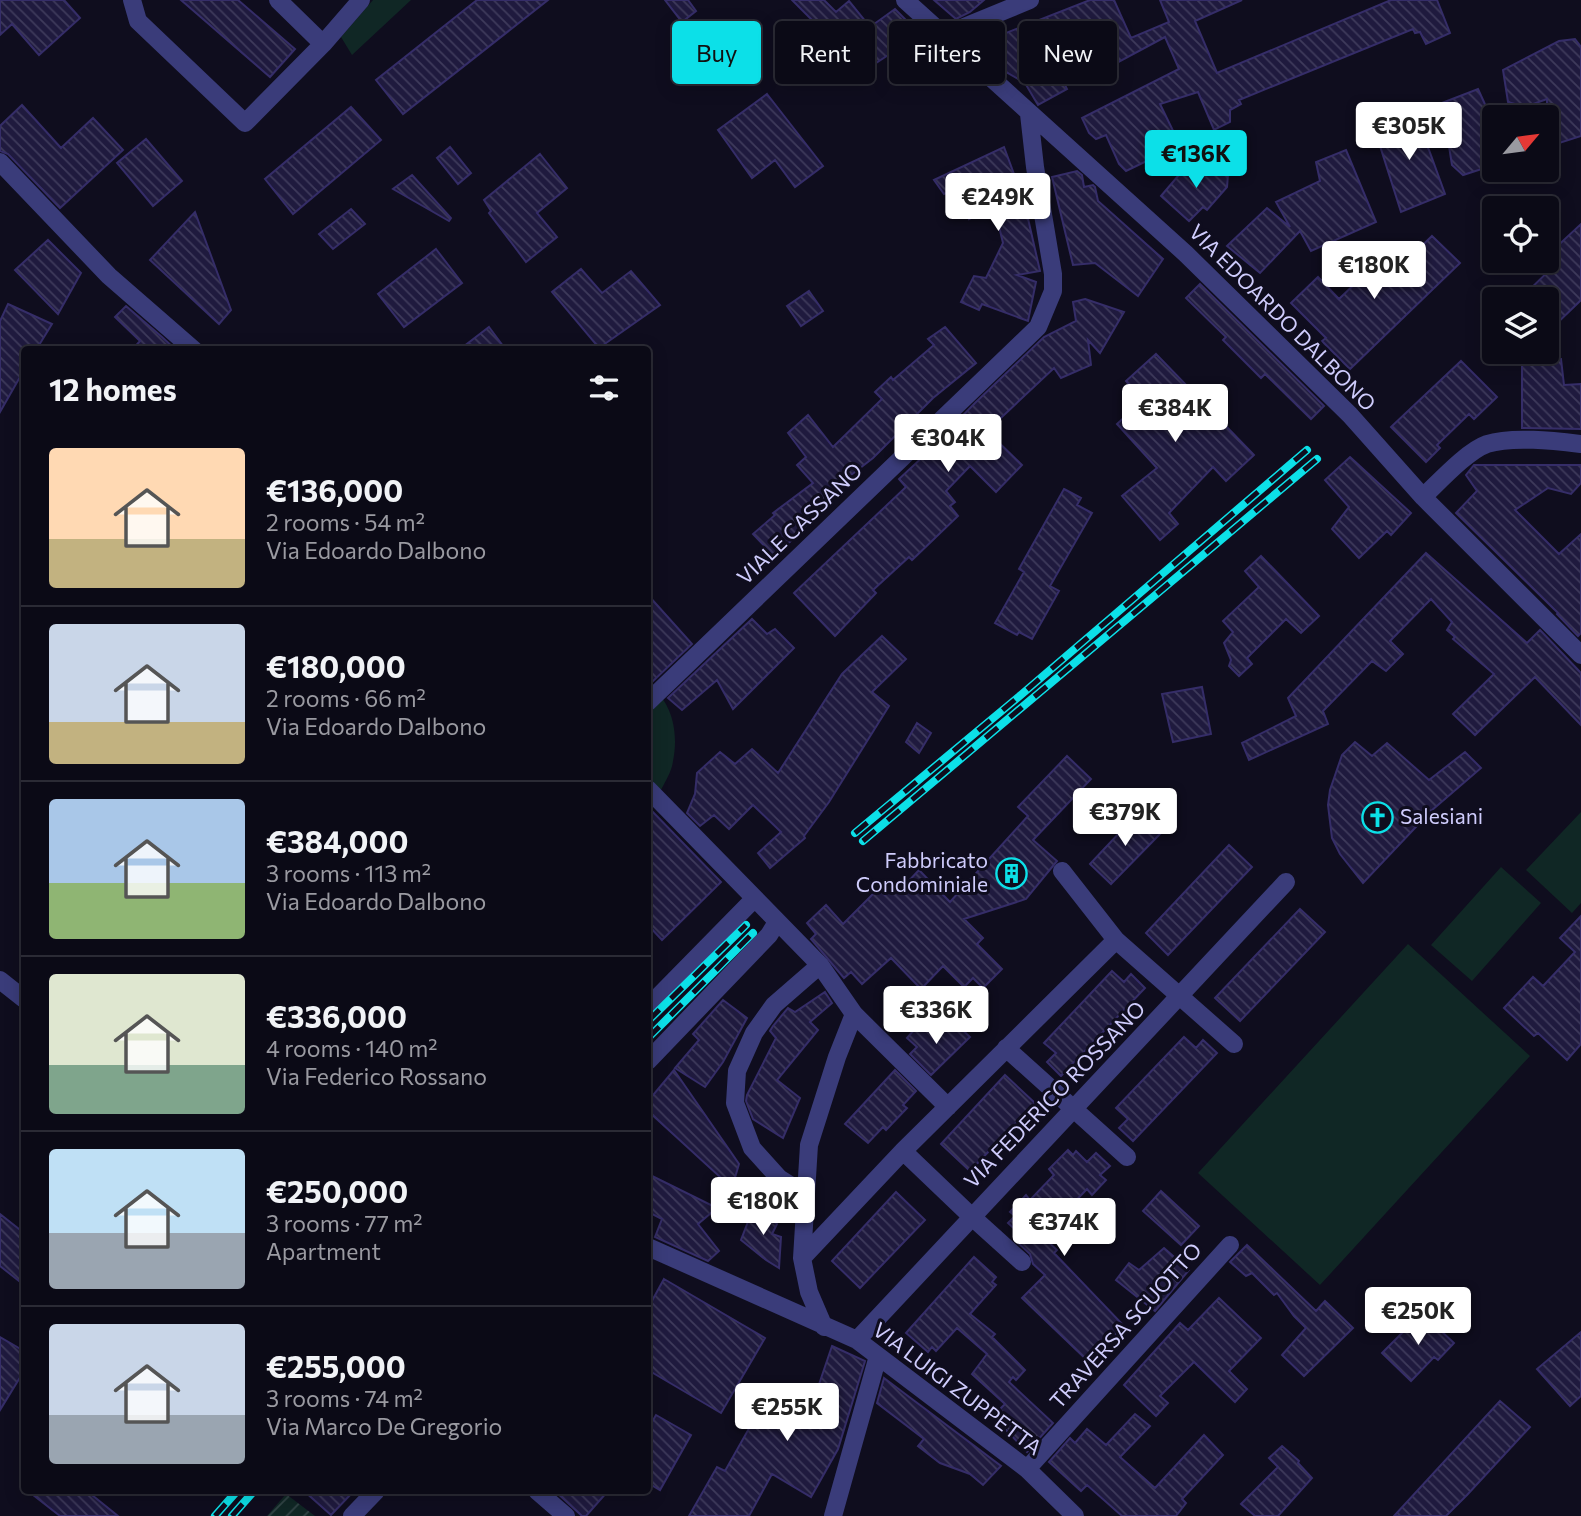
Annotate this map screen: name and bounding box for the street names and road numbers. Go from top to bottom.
street label: VIA EDOARDO DALBONO [1185,218,1382,415]
street label: VIALE CASSANO [731,457,867,589]
street label: VIA FEDERICO ROSSANO [958,995,1150,1192]
street label: TRAVERSA SCUOTTO [1044,1237,1206,1413]
street label: VIA LUIGI ZUPPETTA [869,1316,1047,1459]

